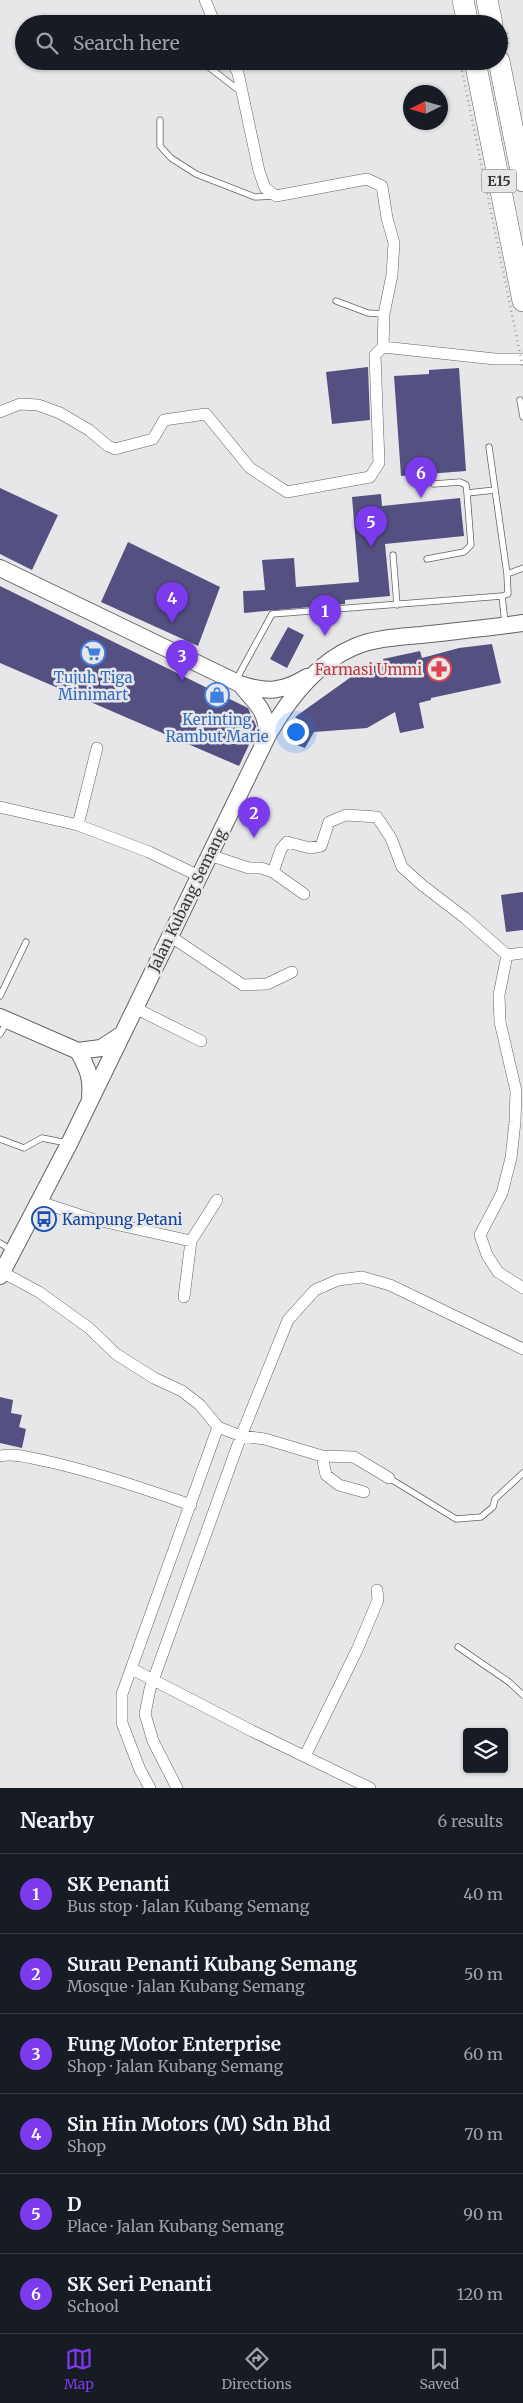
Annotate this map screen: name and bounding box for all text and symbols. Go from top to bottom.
search box [15,15,508,70]
icon: search [33,29,61,57]
text: Search here [73,31,180,55]
north arrow [403,85,448,130]
road number: E15 [482,170,516,192]
pin: 6 [405,457,437,498]
pin: 5 [355,506,387,547]
pin: 4 [156,582,188,623]
pin: 1 [309,595,341,636]
supermarket icon: Tujuh Tiga Minimart [80,640,106,666]
pin: 3 [166,640,198,681]
pharmacy icon: Farmasi Ummi [426,656,452,682]
place label: Farmasi Ummi [315,660,422,679]
place label: Tujuh Tiga Minimart [54,668,132,704]
shop icon: Kerinting Rambut Marie [204,682,230,708]
place label: Kerinting Rambut Marie [165,710,269,746]
your location [283,719,309,745]
pin: 2 [238,797,270,838]
street label: Jalan Kubang Semang [144,825,230,976]
bus stop icon: Kampung Petani [31,1206,57,1232]
place label: Kampung Petani [62,1210,183,1229]
map controls [463,1728,508,1773]
button: layers [463,1728,508,1773]
text: Nearby [20,1807,94,1834]
text: 6 results [438,1811,503,1831]
text: SK Penanti [67,1872,170,1896]
text: 1 [32,1884,40,1904]
text: 40 m [463,1884,503,1904]
text: Bus stop · Jalan Kubang Semang [67,1896,309,1916]
text: Surau Penanti Kubang Semang [67,1952,357,1976]
text: 2 [31,1964,41,1984]
text: 50 m [464,1964,503,1984]
text: Mosque · Jalan Kubang Semang [67,1976,305,1996]
text: Fung Motor Enterprise [67,2032,281,2056]
text: 3 [31,2044,41,2064]
text: 60 m [463,2044,503,2064]
text: Shop · Jalan Kubang Semang [67,2056,283,2076]
text: Sin Hin Motors (M) Sdn Bhd [67,2112,330,2136]
text: 4 [31,2124,41,2144]
text: 70 m [464,2124,503,2144]
text: Shop [67,2136,106,2156]
text: D [67,2192,82,2216]
text: 5 [31,2204,41,2224]
text: 90 m [463,2204,503,2224]
text: Place · Jalan Kubang Semang [67,2216,284,2236]
text: SK Seri Penanti [67,2272,212,2296]
text: 6 [31,2284,41,2304]
text: 120 m [457,2284,503,2304]
text: School [67,2296,119,2316]
tab: Map [64,2345,94,2393]
tab: Directions [222,2345,292,2393]
tab: Saved [419,2345,459,2393]

